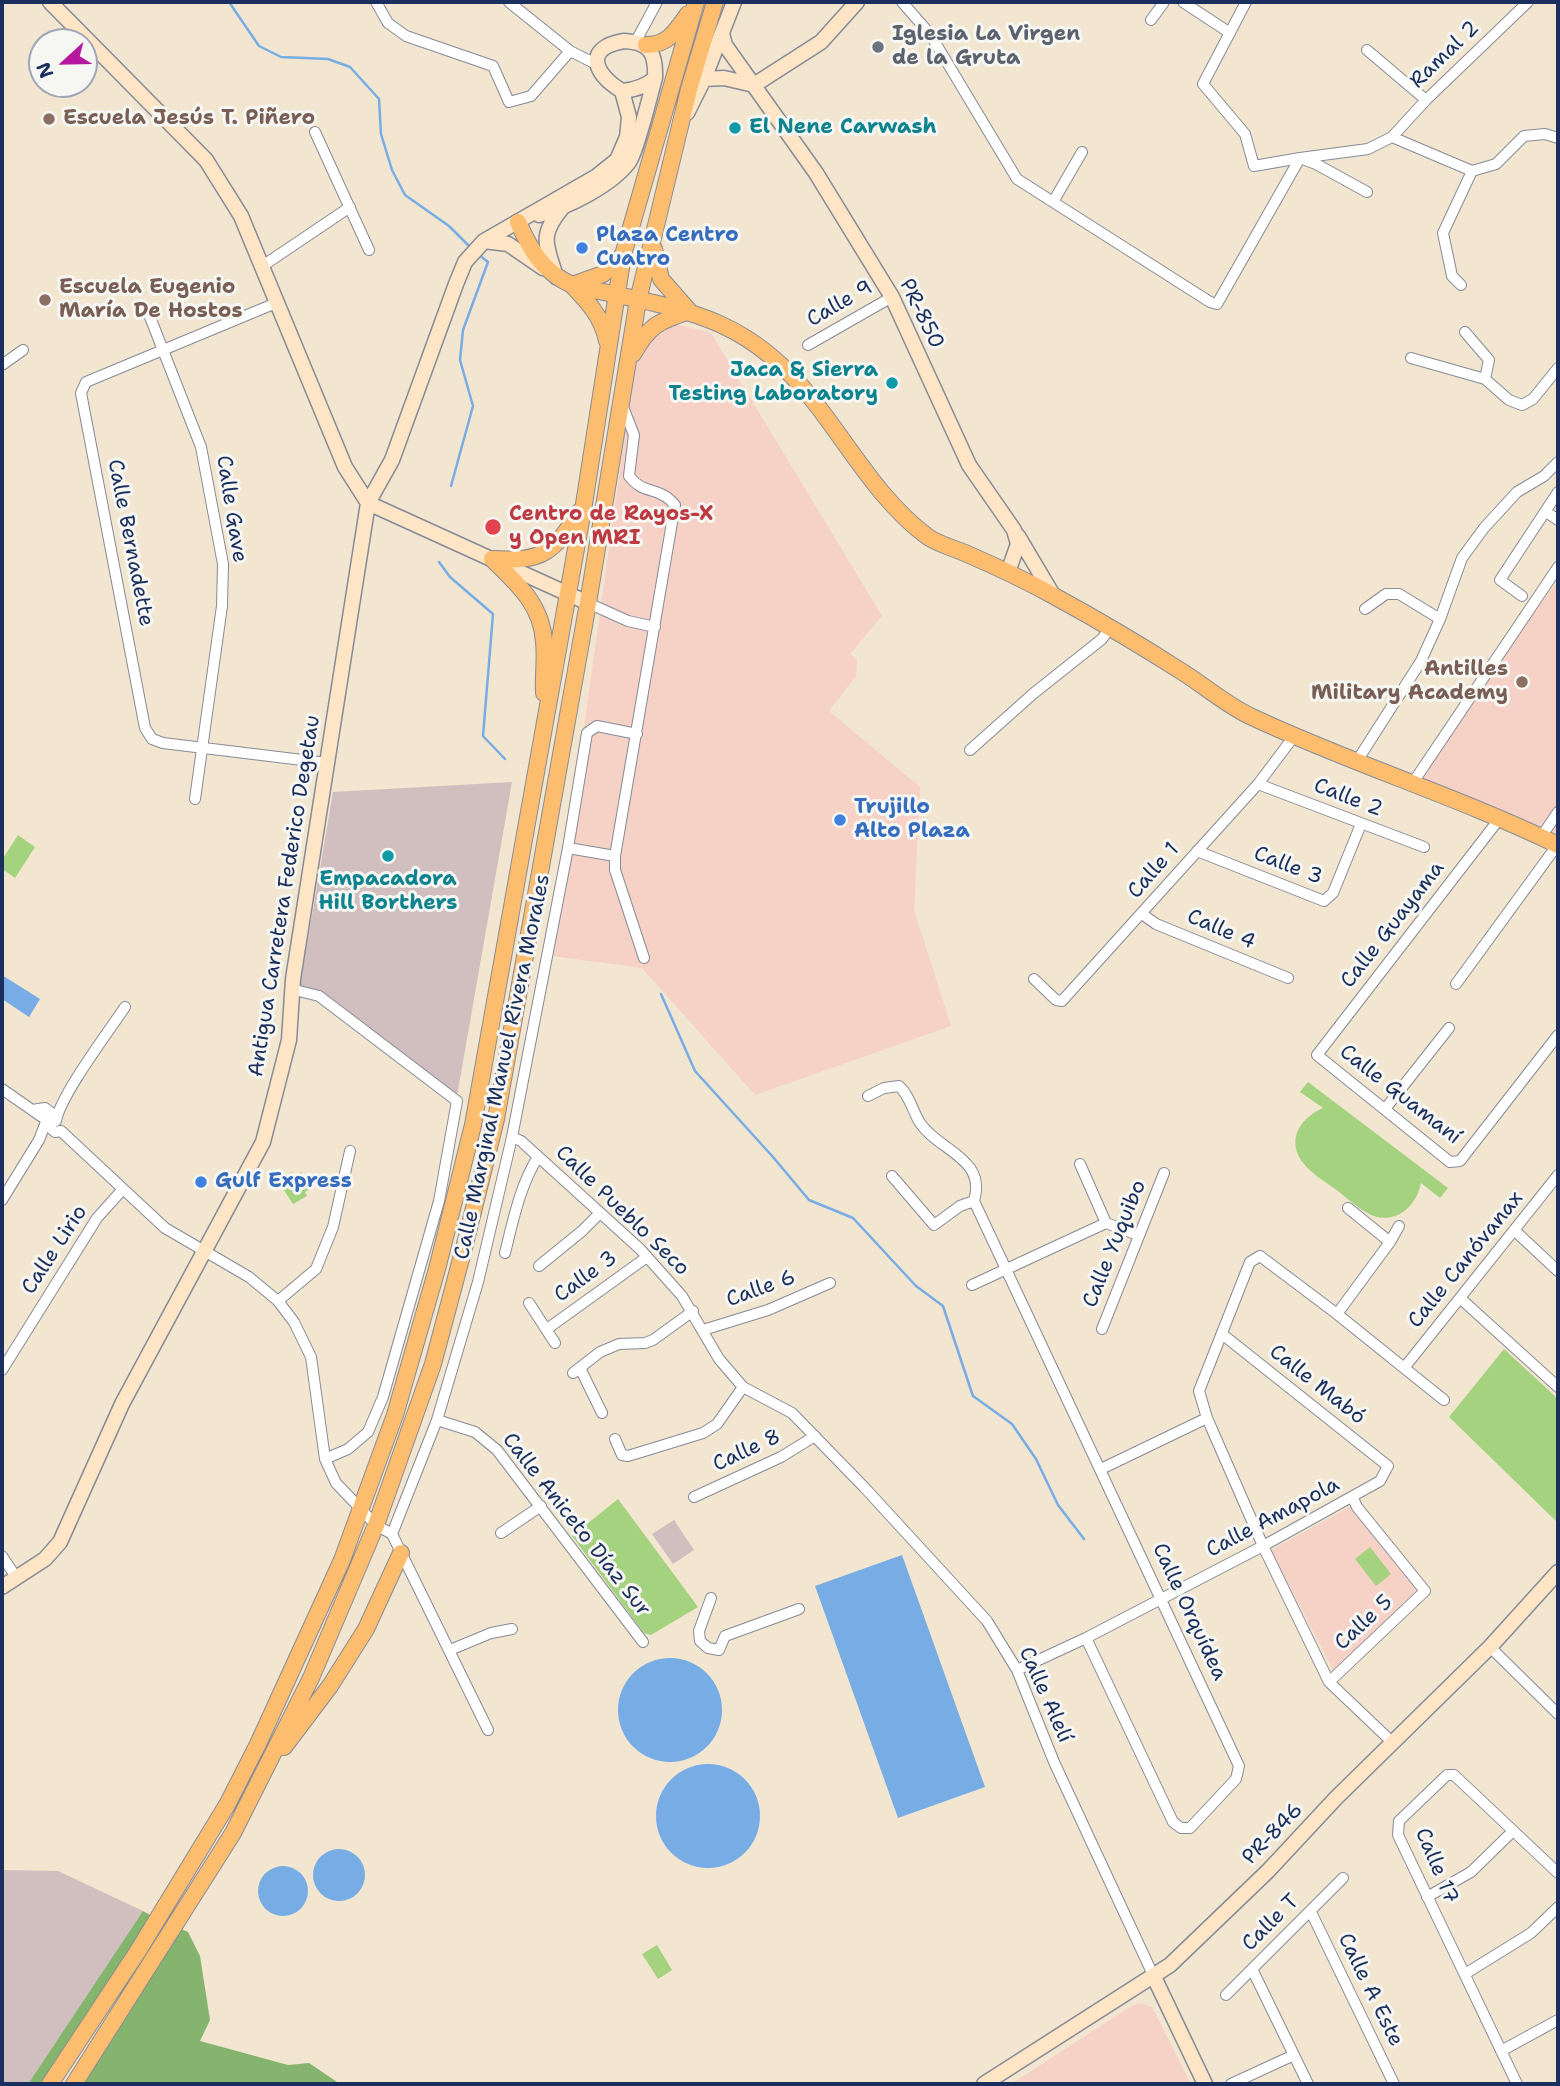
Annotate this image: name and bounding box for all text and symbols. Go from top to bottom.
street label: Ramal 2 [1405,16,1485,94]
place label: Iglesia La Virgen de la Gruta [892,22,1080,72]
north arrow [28,28,98,98]
marker: Iglesia La Virgen de la Gruta [870,39,886,55]
text: N [31,59,59,82]
place label: Escuela Jesús T. Piñero [63,106,315,132]
marker: Escuela Jesús T. Piñero [41,111,57,127]
place label: El Nene Carwash [749,115,936,141]
marker: El Nene Carwash [727,120,743,136]
place label: Plaza Centro Cuatro [596,223,739,273]
marker: Plaza Centro Cuatro [574,240,590,256]
place label: Escuela Eugenio María De Hostos [59,275,242,325]
street label: Calle 9 [803,275,877,333]
street label: PR-850 [893,275,949,353]
marker: Escuela Eugenio María De Hostos [37,292,53,308]
place label: Jaca & Sierra Testing Laboratory [668,358,878,408]
marker: Jaca & Sierra Testing Laboratory [884,375,900,391]
street label: Calle Gave [210,454,252,564]
street label: Calle Bernadette [101,457,159,629]
place label: Centro de Rayos-X y Open MRI [509,502,713,552]
marker: Centro de Rayos-X y Open MRI [483,517,503,537]
place label: Antilles Military Academy [1311,657,1508,707]
marker: Antilles Military Academy [1514,674,1530,690]
street label: Antigua Carretera Federico Degetau [244,713,326,1079]
street label: Calle 2 [1310,773,1386,823]
place label: Trujillo Alto Plaza [854,795,970,845]
marker: Trujillo Alto Plaza [832,812,848,828]
street label: Calle 1 [1123,838,1185,904]
street label: Calle 3 [1250,841,1326,891]
marker: Empacadora Hill Borthers [380,848,396,864]
street label: Calle Guayama [1336,857,1450,993]
place label: Empacadora Hill Borthers [319,867,457,917]
street label: Calle Marginal Manuel Rivera Morales [450,872,556,1262]
street label: Calle 4 [1183,904,1259,956]
street label: Calle Guamaní [1334,1040,1466,1150]
street label: Calle Pueblo Seco [550,1141,694,1281]
place label: Gulf Express [215,1169,352,1195]
marker: Gulf Express [193,1174,209,1190]
street label: Calle Yuquibo [1078,1177,1152,1311]
street label: Calle Canóvanax [1403,1186,1529,1334]
street label: Calle Lirio [17,1201,93,1299]
street label: Calle 3 [550,1246,622,1308]
street label: Calle 6 [723,1265,799,1313]
street label: Calle Mabó [1264,1340,1370,1430]
street label: Calle 8 [709,1424,785,1478]
street label: Calle Aniceto Díaz Sur [496,1428,656,1622]
street label: Calle Amapola [1202,1472,1344,1564]
street label: Calle Orquídea [1146,1539,1232,1685]
street label: Calle 5 [1330,1590,1398,1656]
street label: Calle Alelí [1013,1643,1077,1747]
street label: PR-846 [1237,1798,1309,1870]
street label: Calle 17 [1409,1825,1463,1907]
street label: Calle T [1237,1889,1305,1957]
street label: Calle A Este [1332,1929,1408,2051]

